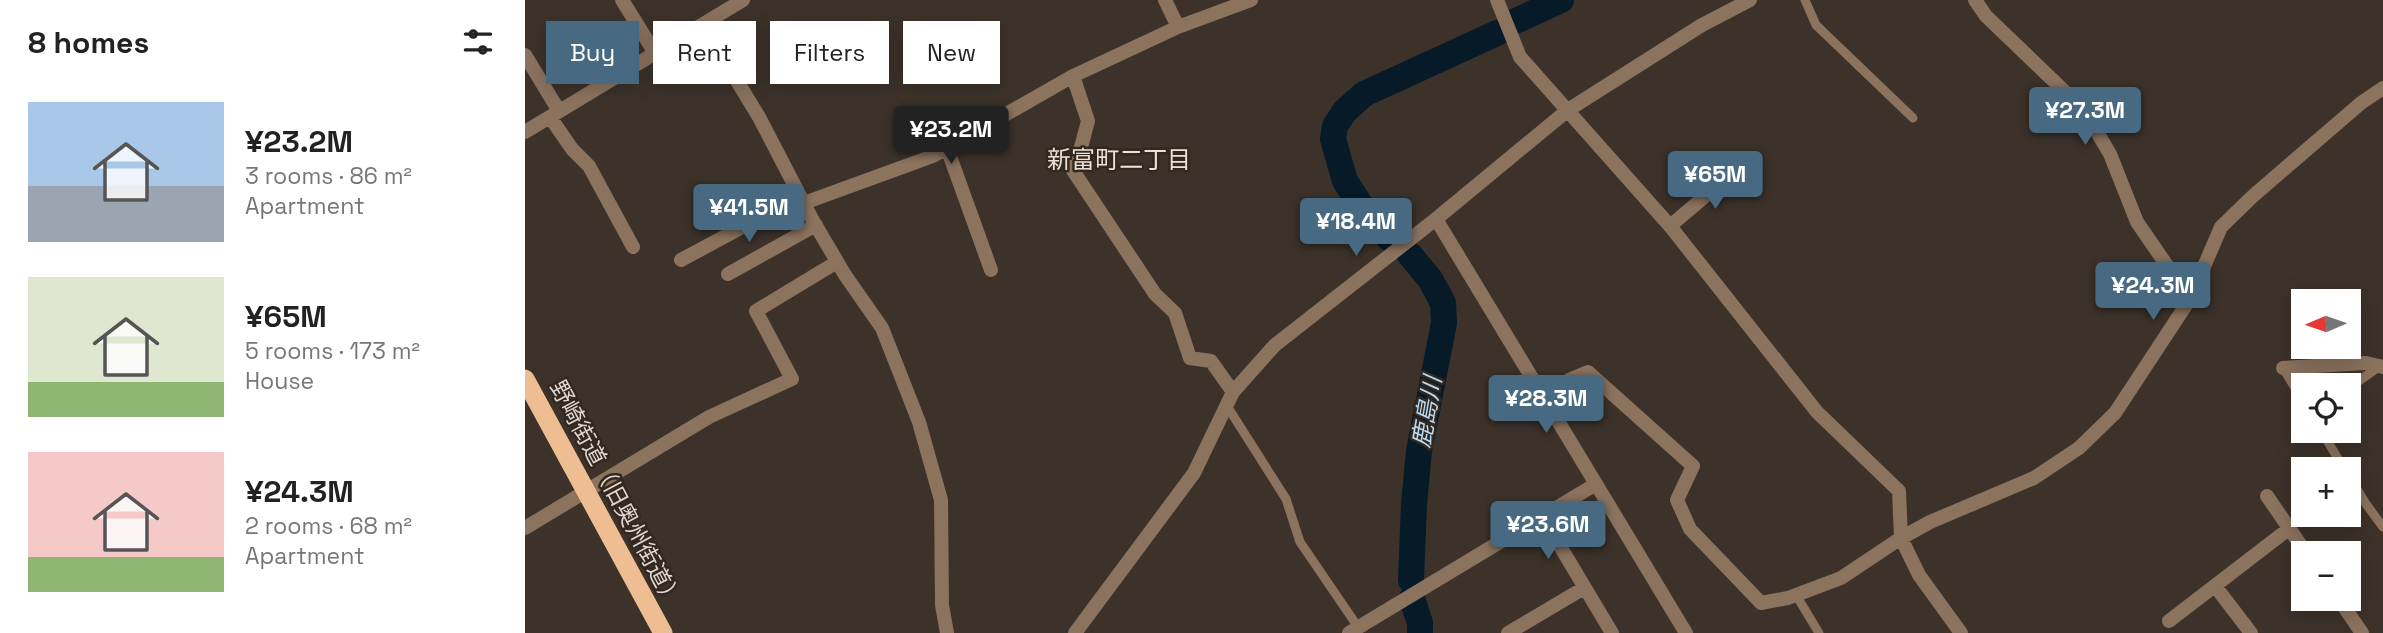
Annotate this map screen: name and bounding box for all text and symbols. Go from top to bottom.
chip: Buy [546,21,639,84]
chip: Rent [653,21,756,84]
chip: Filters [770,21,889,84]
chip: New [903,21,1000,84]
text: 8 homes [28,23,149,62]
icon: filters [459,23,497,61]
pin: ¥27.3M [2028,88,2142,147]
text: ¥27.3M [2045,95,2125,125]
pin: ¥23.2M [894,106,1008,166]
text: ¥23.2M [910,114,992,144]
text: ¥23.2M [245,122,353,161]
icon: home [84,130,168,214]
district label: 新富町二丁目 [1047,144,1191,175]
pin: ¥65M [1674,152,1756,211]
text: ¥65M [1684,159,1746,189]
text: 3 rooms · 86 m² [245,161,412,191]
pin: ¥41.5M [692,184,806,244]
text: Apartment [245,191,365,221]
text: ¥41.5M [709,192,789,222]
pin: ¥18.4M [1299,198,1413,258]
text: ¥18.4M [1316,206,1396,236]
pin: ¥24.3M [2096,262,2210,322]
text: ¥24.3M [2111,270,2195,300]
north arrow [2291,289,2361,359]
map controls [2291,289,2361,611]
text: ¥65M [245,297,327,336]
icon: home [84,305,168,389]
text: 5 rooms · 173 m² [245,336,420,366]
text: House [245,366,314,396]
water label: 鹿島川 [1405,371,1449,450]
button: locate [2291,373,2361,443]
street label: 野崎街道（旧奥州街道） [543,375,689,613]
pin: ¥28.3M [1489,376,1603,435]
text: ¥28.3M [1505,383,1587,413]
button: + [2291,457,2361,527]
text: ¥24.3M [245,472,354,511]
icon: home [84,480,168,564]
pin: ¥23.6M [1491,502,1605,561]
text: ¥23.6M [1506,509,1590,539]
text: 2 rooms · 68 m² [245,511,412,541]
text: Apartment [245,541,365,571]
button: − [2291,541,2361,611]

